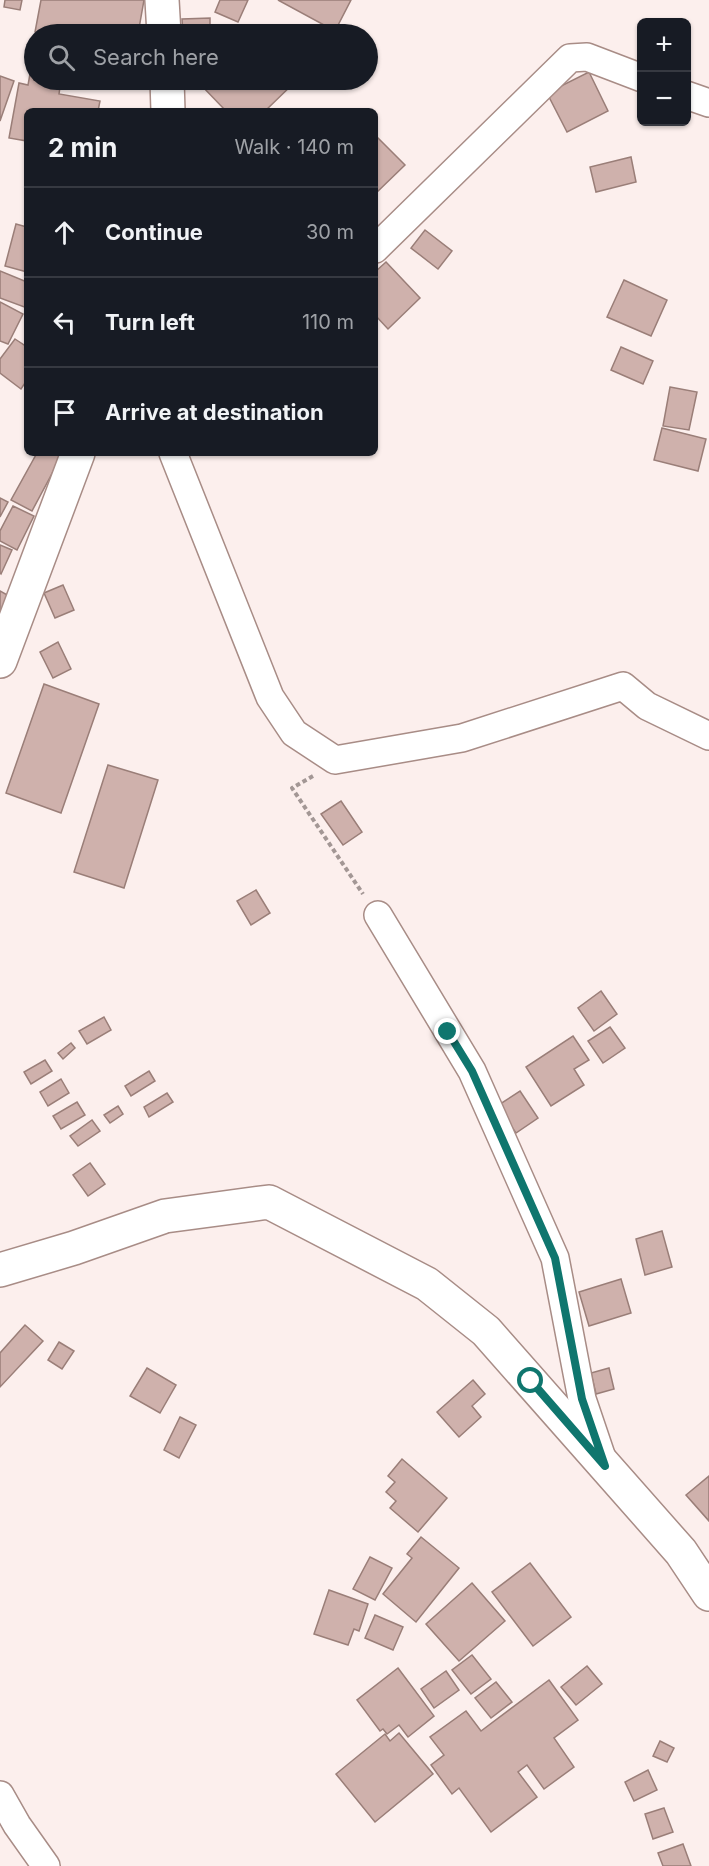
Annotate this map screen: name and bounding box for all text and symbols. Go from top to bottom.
map controls [637,18,691,126]
button: + [637,18,691,72]
search box [24,24,378,90]
icon: search [45,41,78,74]
text: Search here [93,44,219,70]
button: − [637,72,691,126]
text: 2 min [48,132,118,163]
text: Walk · 140 m [234,135,354,159]
icon: ahead [48,216,81,249]
text: Continue [105,219,203,245]
text: 30 m [306,220,354,244]
icon: left [48,306,81,339]
text: Turn left [105,309,195,335]
text: 110 m [302,310,354,334]
icon: arrive [48,396,81,429]
text: Arrive at destination [105,399,324,425]
route end [434,1018,460,1044]
route start [517,1367,543,1393]

